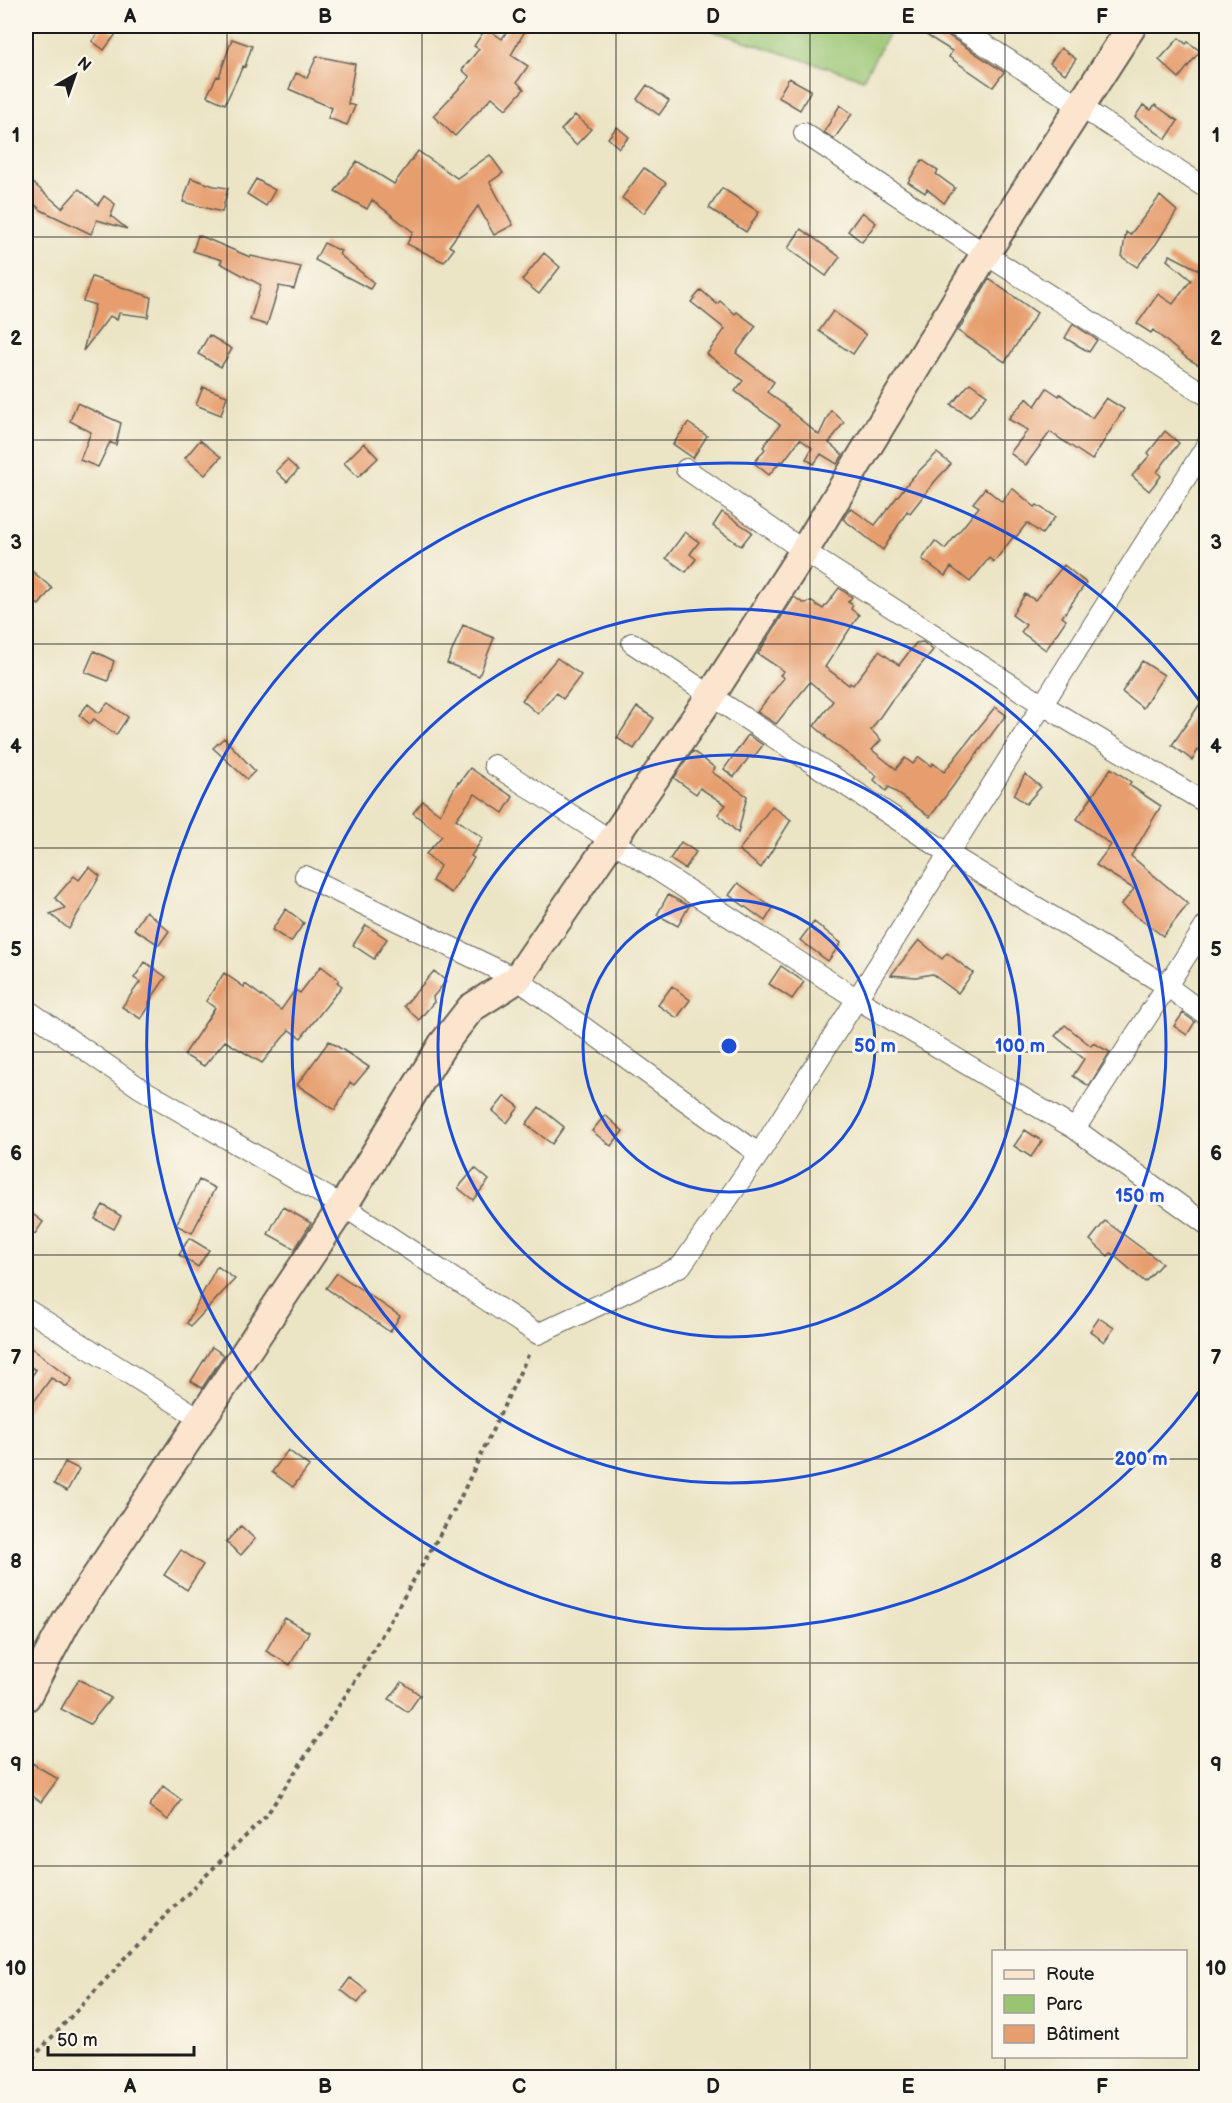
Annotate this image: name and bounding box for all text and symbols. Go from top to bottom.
text: A [123,5,137,29]
text: B [318,5,332,29]
text: C [512,5,526,29]
text: D [706,5,720,29]
text: E [902,5,915,29]
text: F [1096,5,1108,29]
north arrow [45,45,105,105]
text: N [73,54,94,76]
text: 1 [12,124,20,148]
text: 1 [1212,124,1220,148]
text: 2 [10,327,22,351]
text: 2 [1210,327,1222,351]
text: 3 [10,531,22,555]
text: 3 [1210,531,1222,555]
text: 4 [10,735,22,759]
text: 4 [1210,735,1222,759]
text: 5 [10,938,22,962]
text: 5 [1210,938,1222,962]
centre of rings [719,1036,739,1056]
text: 50 m [854,1036,896,1057]
text: 100 m [995,1036,1045,1057]
text: 6 [10,1142,22,1166]
text: 6 [1210,1142,1222,1166]
text: 150 m [1115,1186,1165,1207]
text: 7 [10,1346,22,1370]
text: 7 [1210,1346,1222,1370]
text: 200 m [1114,1449,1168,1470]
text: 8 [10,1550,22,1574]
text: 8 [1210,1550,1222,1574]
text: 9 [10,1753,22,1777]
text: 9 [1210,1753,1222,1777]
legend [992,1950,1187,2058]
text: 10 [6,1957,26,1981]
text: 10 [1206,1957,1226,1981]
text: Route [1046,1964,1095,1985]
text: Parc [1046,1994,1083,2015]
scale bar [48,2019,194,2057]
text: Bâtiment [1046,2024,1120,2045]
text: 50 m [57,2030,98,2051]
text: A [123,2075,137,2099]
text: B [318,2075,332,2099]
text: C [512,2075,526,2099]
text: D [706,2075,720,2099]
text: E [902,2075,915,2099]
text: F [1096,2075,1108,2099]

